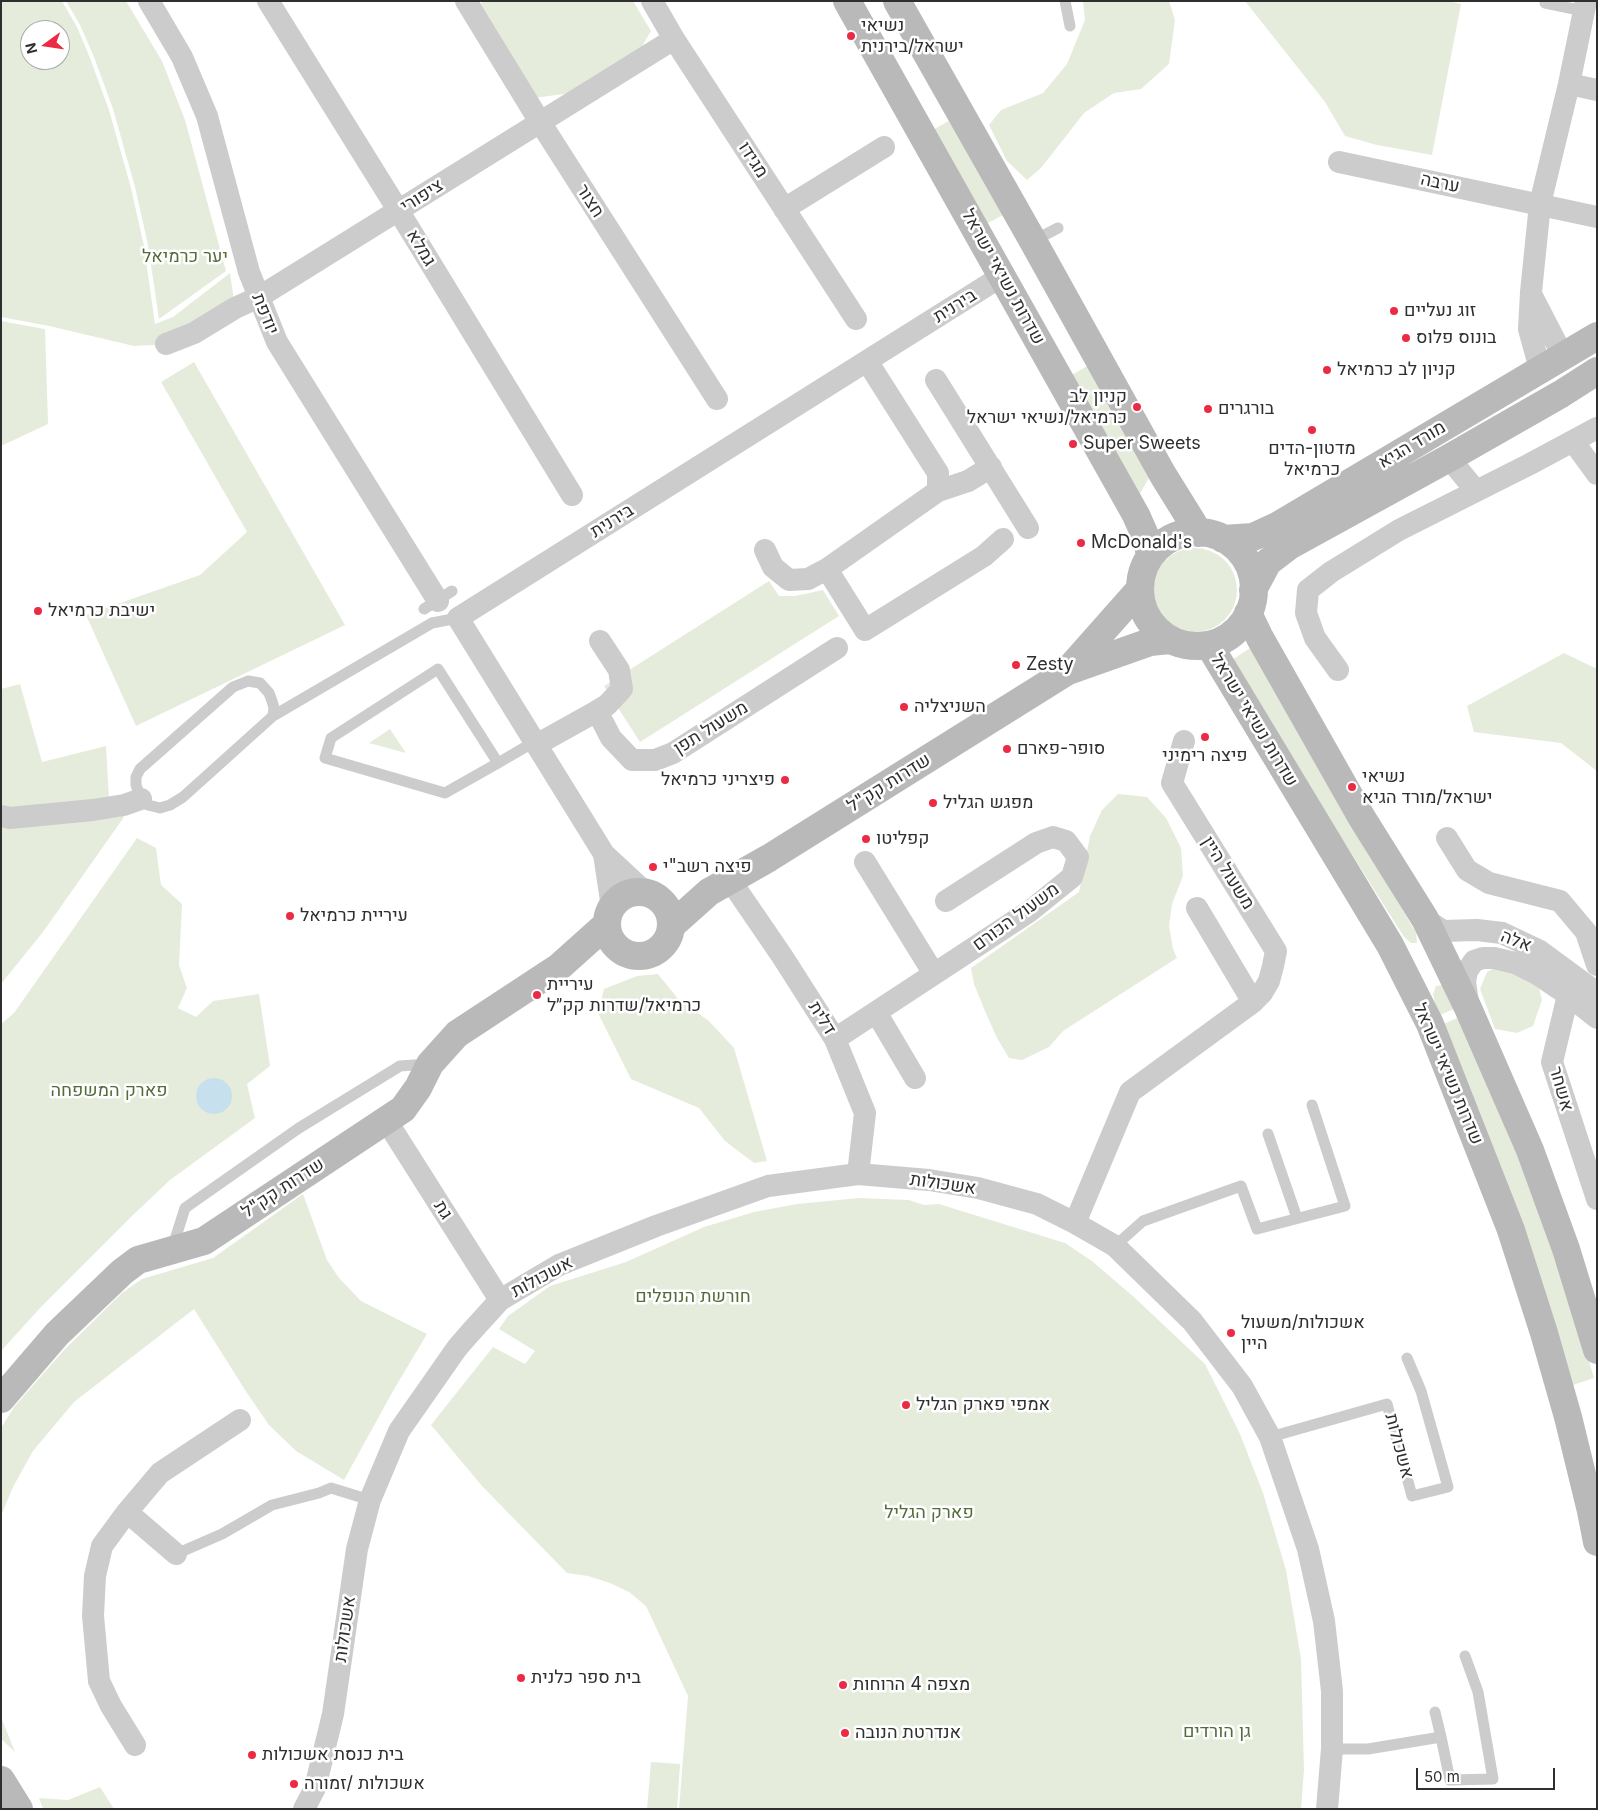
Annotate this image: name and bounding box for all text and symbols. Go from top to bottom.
place label: נשיאי ישראל/בירנית [861,15,964,58]
north arrow [20,20,70,70]
marker: נשיאי ישראל/בירנית [845,30,857,42]
text: N [21,41,40,56]
street label: מגידו [733,138,773,182]
street label: ערבה [1419,168,1461,198]
street label: ציפורי [397,175,447,217]
street label: חצור [571,180,609,222]
street label: שדרות נשיאי ישראל [957,205,1049,349]
street label: גמלא [402,226,440,270]
park label: יער כרמיאל [142,246,228,268]
street label: בירנית [929,284,981,328]
street label: יודפת [247,290,283,338]
place label: זוג נעליים [1404,300,1476,322]
marker: זוג נעליים [1388,305,1400,317]
place label: בונוס פלוס [1416,327,1496,349]
marker: בונוס פלוס [1400,332,1412,344]
place label: קניון לב כרמיאל [1337,359,1456,381]
marker: קניון לב כרמיאל [1321,364,1333,376]
place label: קניון לב כרמיאל/נשיאי ישראל [967,386,1127,428]
place label: בורגרים [1218,398,1274,420]
marker: קניון לב כרמיאל/נשיאי ישראל [1131,401,1143,413]
marker: בורגרים [1202,403,1214,415]
street label: מורד הגיא [1374,417,1450,473]
marker: מדטון-הדים כרמיאל [1306,424,1318,436]
place label: Super Sweets [1083,433,1201,455]
marker: Super Sweets [1067,438,1079,450]
place label: מדטון-הדים כרמיאל [1268,438,1356,480]
street label: בירנית [586,499,638,543]
place label: McDonald's [1091,532,1192,554]
marker: McDonald's [1075,537,1087,549]
place label: ישיבת כרמיאל [48,600,155,622]
marker: ישיבת כרמיאל [32,605,44,617]
street label: שדרות נשיאי ישראל [1206,649,1302,791]
place label: Zesty [1026,654,1074,676]
marker: Zesty [1010,659,1022,671]
place label: השניצליה [914,696,986,718]
street label: משעול תפן [670,697,752,759]
marker: השניצליה [898,701,910,713]
marker: פיצה רימיני [1199,731,1211,743]
place label: סופר-פארם [1017,738,1105,760]
marker: סופר-פארם [1001,743,1013,755]
place label: פיצה רימיני [1162,745,1248,767]
street label: שדרות קק"ל [843,749,935,817]
place label: נשיאי ישראל/מורד הגיא [1362,766,1492,809]
place label: פיצריני כרמיאל [661,769,775,791]
marker: פיצריני כרמיאל [779,774,791,786]
marker: נשיאי ישראל/מורד הגיא [1346,781,1358,793]
place label: מפגש הגליל [943,792,1033,814]
marker: מפגש הגליל [927,797,939,809]
place label: קפליטו [876,828,930,850]
street label: משעול היין [1197,832,1259,914]
marker: קפליטו [860,833,872,845]
place label: פיצה רשב"י [663,856,752,878]
marker: פיצה רשב"י [647,861,659,873]
street label: משעול הכורם [969,878,1063,956]
place label: עיריית כרמיאל [300,905,408,927]
marker: עיריית כרמיאל [284,910,296,922]
street label: אלה [1497,925,1535,957]
place label: עיריית כרמיאל/שדרות קק״ל [547,974,701,1016]
marker: עיריית כרמיאל/שדרות קק״ל [531,989,543,1001]
street label: דלית [803,997,841,1039]
street label: שדרות נשיאי ישראל [1408,1000,1488,1148]
street label: אשחר [1544,1064,1578,1114]
park label: פארק המשפחה [50,1080,168,1102]
street label: שדרות קק"ל [238,1153,328,1223]
street label: אשכולות [909,1169,977,1199]
street label: גת [429,1197,457,1223]
street label: אשכולות [508,1252,576,1302]
park label: חורשת הנופלים [635,1286,751,1308]
place label: אשכולות/משעול היין [1241,1312,1365,1355]
marker: אשכולות/משעול היין [1225,1327,1237,1339]
place label: אמפי פארק הגליל [916,1394,1050,1416]
marker: אמפי פארק הגליל [900,1399,912,1411]
street label: אשכולות [1380,1411,1418,1481]
park label: פארק הגליל [884,1502,974,1524]
street label: אשכולות [330,1595,360,1663]
place label: בית ספר כלנית [531,1667,641,1689]
marker: בית ספר כלנית [515,1672,527,1684]
place label: מצפה 4 הרוחות [853,1674,970,1696]
marker: מצפה 4 הרוחות [837,1679,849,1691]
park label: גן הורדים [1183,1721,1251,1743]
place label: אנדרטת הנובה [855,1722,961,1744]
marker: אנדרטת הנובה [839,1727,851,1739]
place label: בית כנסת אשכולות [262,1744,404,1766]
marker: בית כנסת אשכולות [246,1749,258,1761]
scale bar [1418,1758,1557,1790]
text: 50 m [1424,1767,1460,1786]
place label: אשכולות /זמורה [304,1773,425,1795]
marker: אשכולות /זמורה [288,1778,300,1790]

